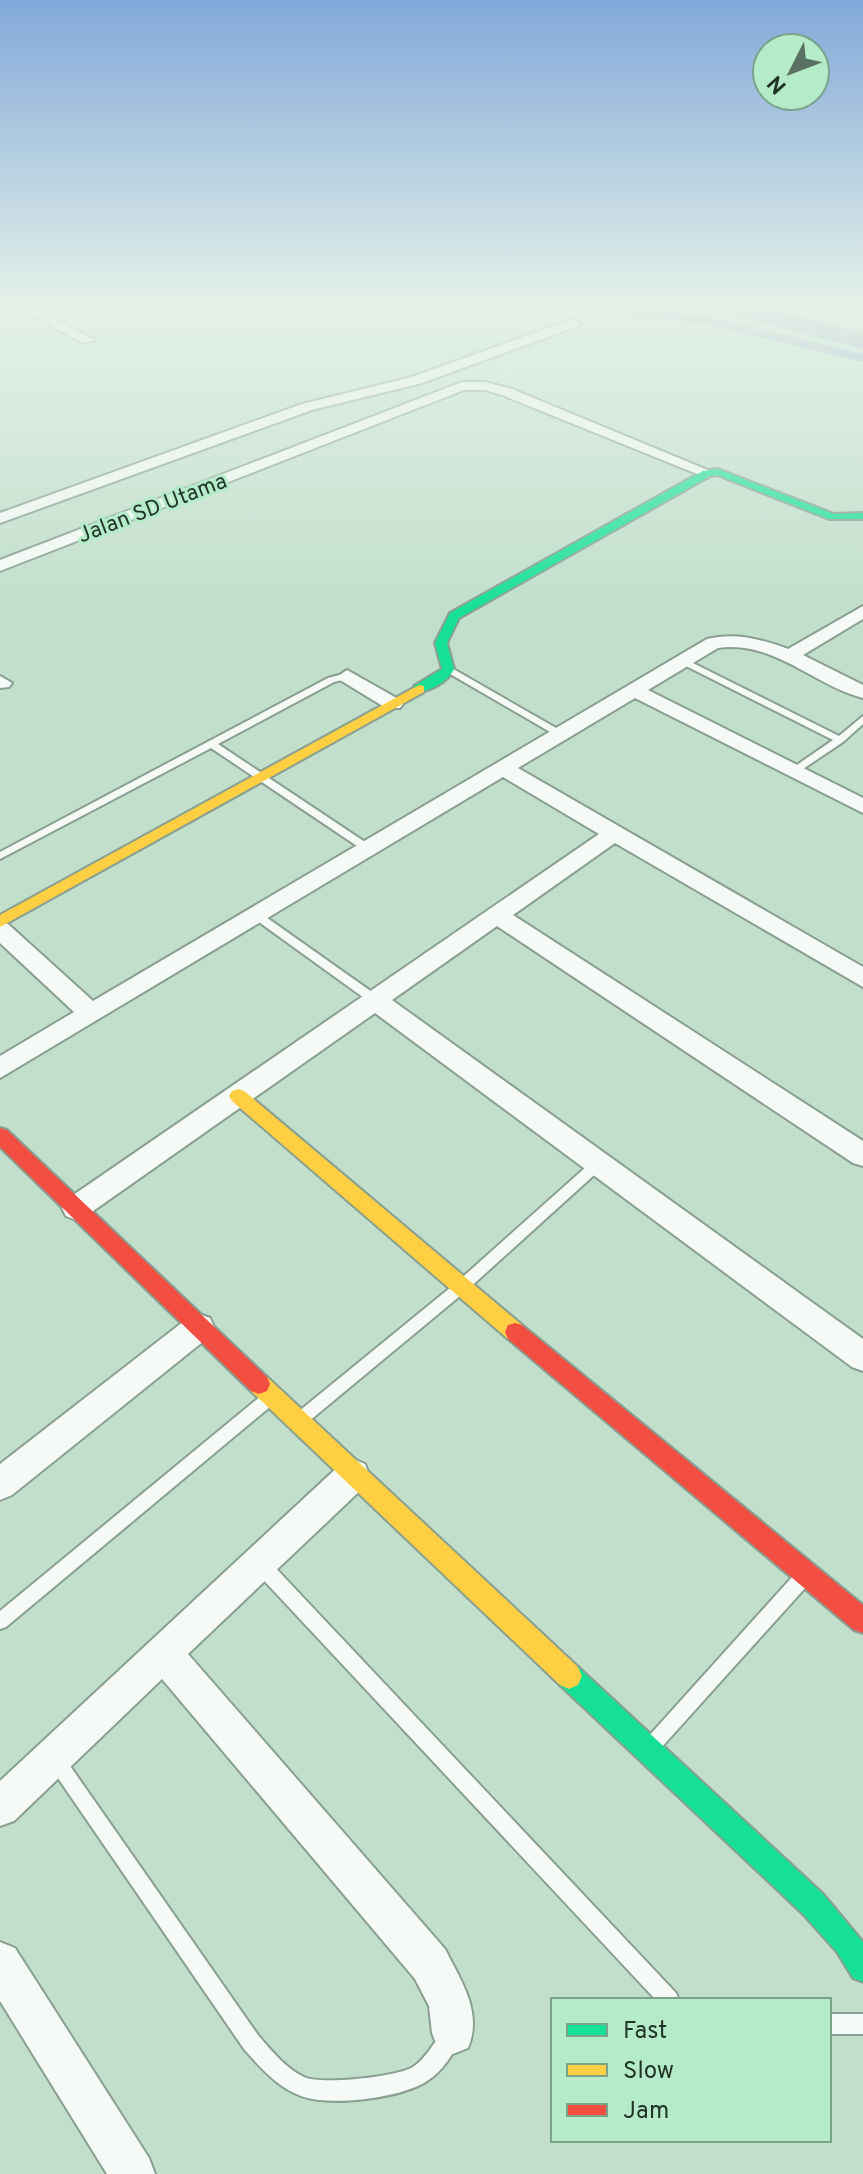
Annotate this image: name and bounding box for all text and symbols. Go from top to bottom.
north arrow [751,32,831,112]
text: N [763,69,793,99]
street label: Jalan SD Utama [75,469,231,550]
legend [551,1998,831,2142]
text: Fast [623,2017,667,2047]
text: Slow [623,2057,674,2087]
text: Jam [623,2097,669,2127]

